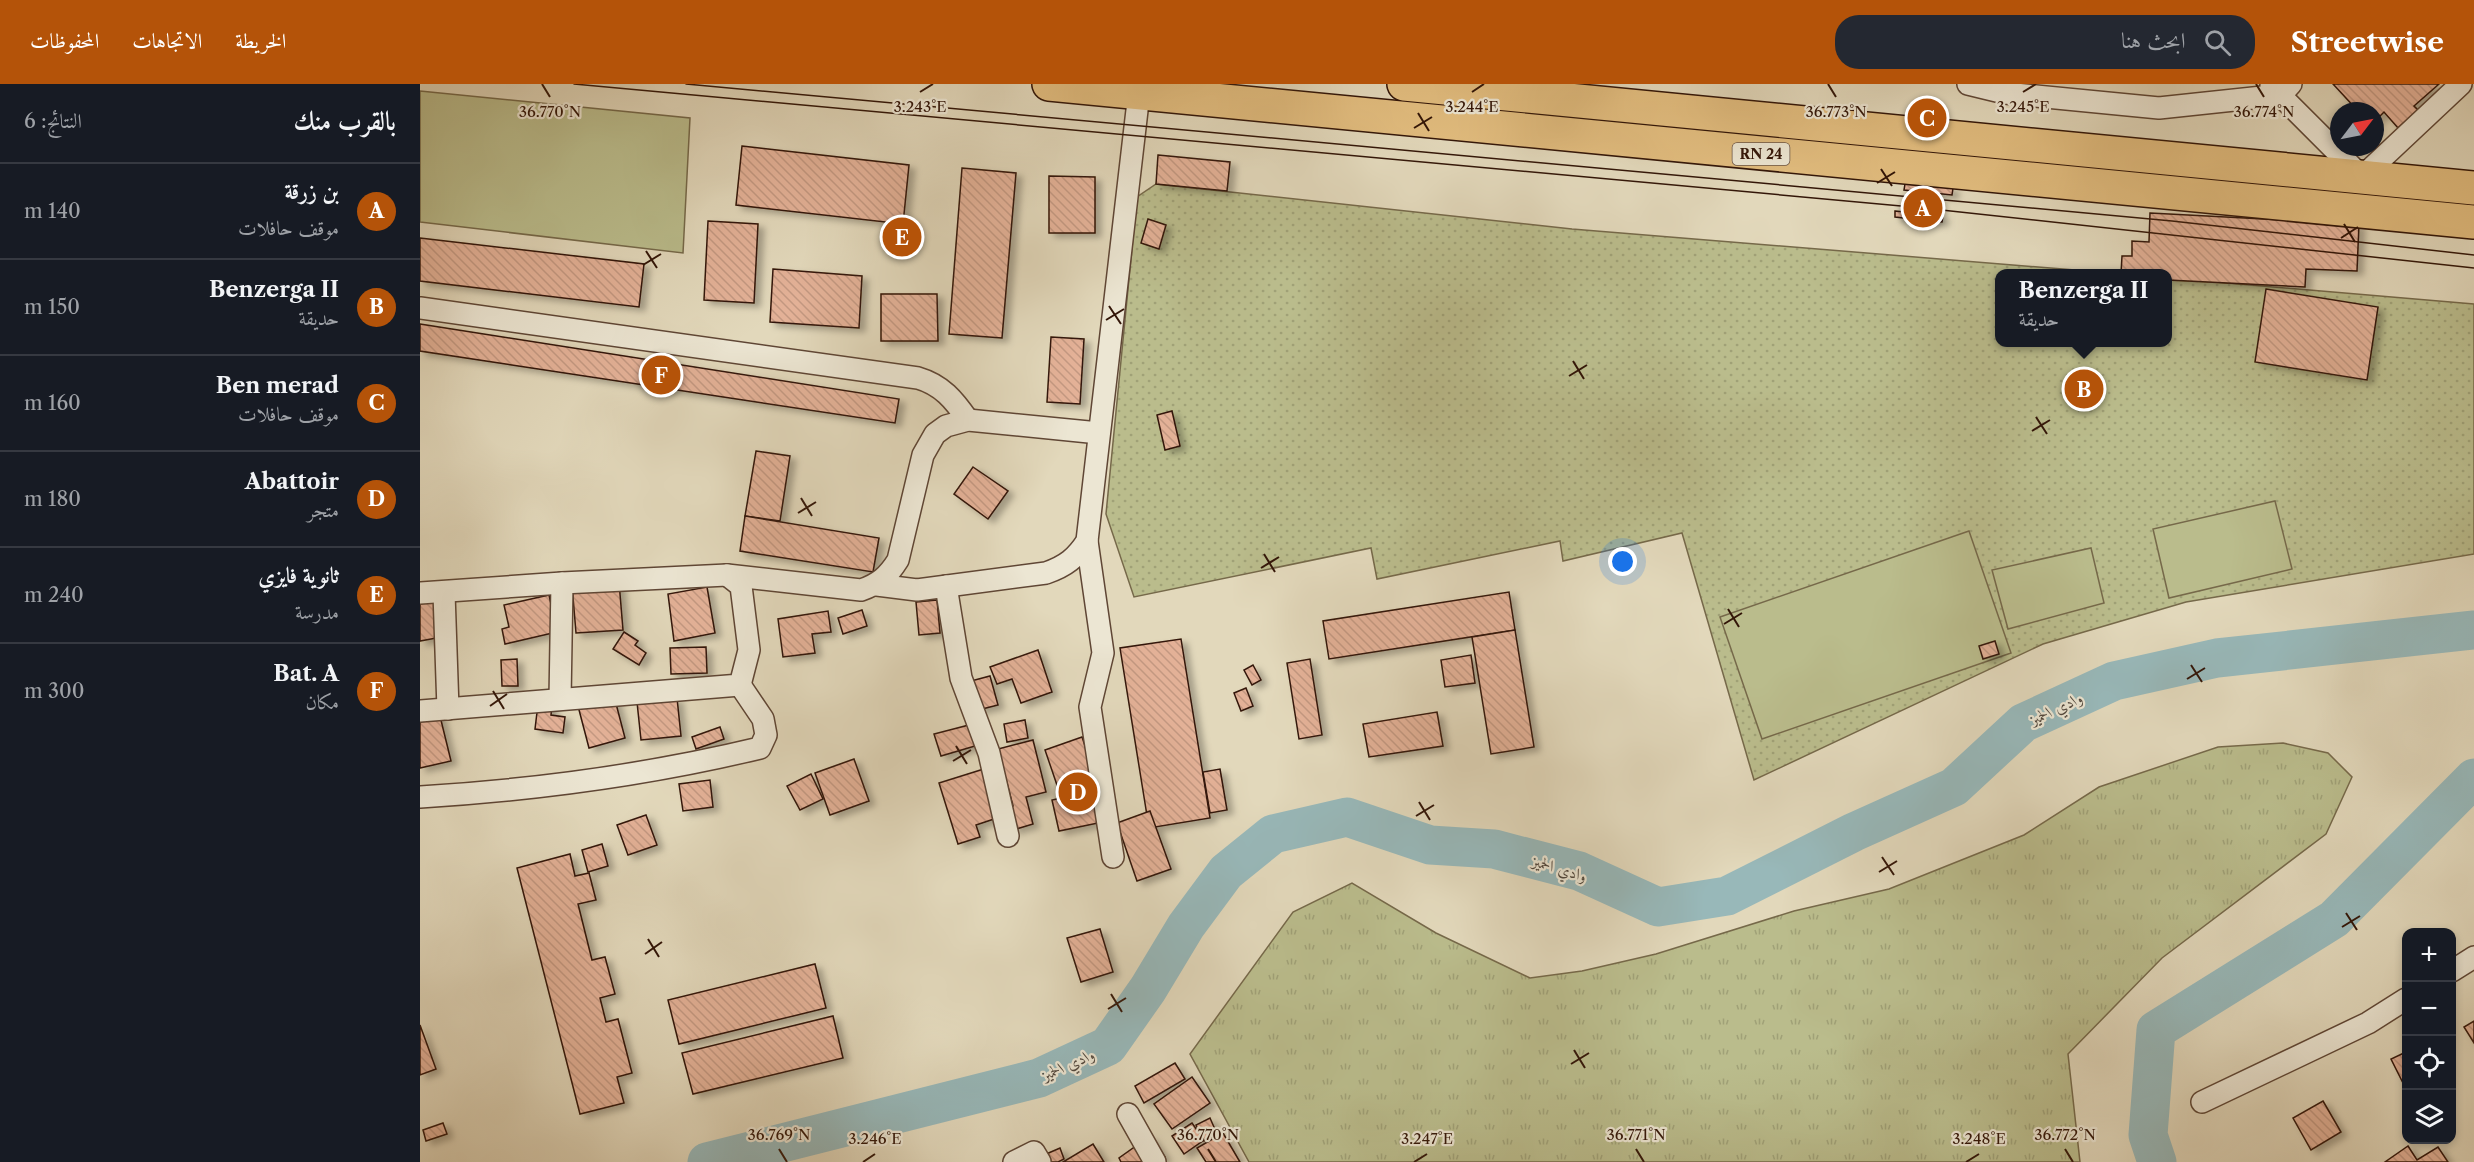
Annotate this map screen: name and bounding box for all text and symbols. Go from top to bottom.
search box [1835,15,2255,69]
text: Streetwise [2291,25,2444,59]
icon: search [2201,26,2234,59]
text: ابحث هنا [2121,27,2186,54]
text: المحفوظات [30,28,99,53]
text: الاتجاهات [132,28,202,53]
text: الخريطة [235,28,286,53]
pin: C [1908,96,1946,141]
text: 3.243°E [893,97,947,116]
text: 3.244°E [1445,97,1499,116]
text: 3.245°E [1997,97,2049,116]
text: 36.770°N [519,102,581,121]
text: 36.773°N [1805,102,1867,121]
text: 36.774°N [2233,102,2295,121]
north arrow [2330,102,2384,156]
text: بالقرب منك [293,105,396,137]
text: النتائج: 6 [24,109,82,133]
road number: RN 24 [1732,143,1790,165]
text: بن زرقة [285,178,339,205]
pin: A [1904,186,1942,230]
text: 140 m [24,199,81,223]
text: A [369,199,384,223]
pin: E [882,214,922,260]
text: موقف حافلات [238,216,339,240]
popup [1995,269,2172,347]
text: Benzerga II [209,276,339,303]
text: Benzerga II [2019,277,2148,304]
text: 150 m [24,295,80,319]
text: B [369,295,384,319]
text: حديقة [299,306,339,330]
text: حديقة [2019,307,2059,331]
pin: F [642,352,680,398]
pin: B [2064,366,2104,412]
text: Ben merad [216,372,339,399]
text: 160 m [24,391,81,415]
text: C [368,391,385,415]
text: موقف حافلات [238,402,339,426]
text: Abattoir [245,468,339,495]
text: 180 m [24,487,81,511]
text: D [368,487,385,511]
text: متجر [307,498,339,522]
your location [1608,547,1637,576]
text: ثانوية فايزي [258,562,339,589]
text: 240 m [24,583,84,607]
text: E [369,583,384,607]
text: مدرسة [295,600,339,624]
text: Bat. A [273,660,339,687]
text: 300 m [24,679,84,703]
text: F [370,679,383,703]
water label: وادي الحميز [2025,687,2087,732]
text: مكان [305,690,339,714]
pin: D [1058,770,1098,814]
water label: وادي الحميز [1528,850,1590,889]
map controls [2402,928,2456,1144]
button: + [2402,928,2456,982]
button: − [2402,982,2456,1036]
button: locate [2402,1036,2456,1090]
water label: وادي الحميز [1037,1043,1099,1088]
button: layers [2402,1090,2456,1144]
text: 36.769°N [748,1125,810,1144]
text: 36.770°N [1177,1125,1239,1144]
text: 36.771°N [1606,1125,1666,1144]
text: 36.772°N [2034,1125,2096,1144]
text: 3.246°E [848,1129,902,1148]
text: 3.247°E [1401,1129,1453,1148]
text: 3.248°E [1952,1129,2006,1148]

